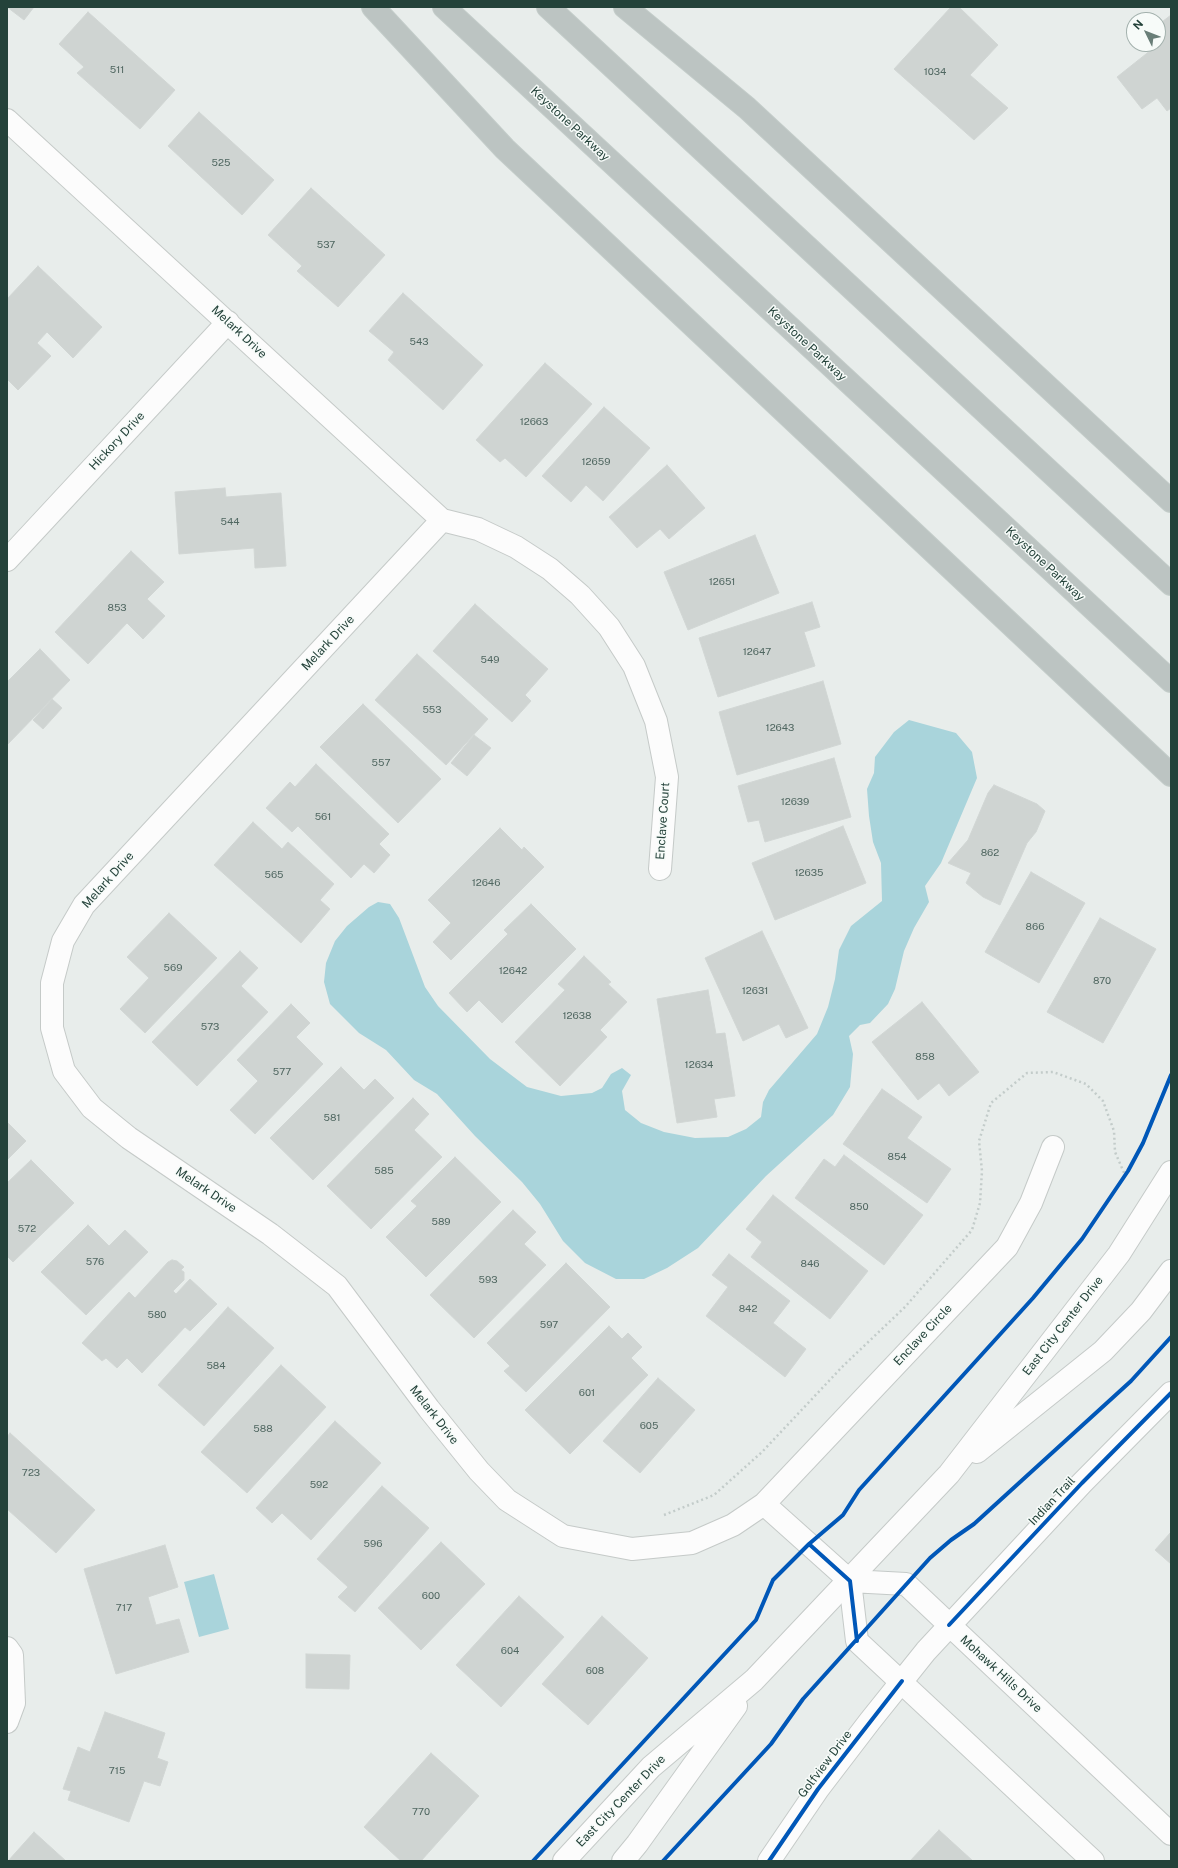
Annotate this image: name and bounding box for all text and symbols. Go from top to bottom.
north arrow [1126,12,1166,52]
text: N [1131,17,1145,32]
house number: 511 [110,64,124,76]
house number: 1034 [924,66,946,78]
street label: Keystone Parkway [528,84,612,164]
house number: 525 [212,157,230,169]
house number: 537 [317,239,335,251]
street label: Melark Drive [208,303,270,361]
street label: Keystone Parkway [765,304,849,384]
house number: 543 [410,336,428,348]
street label: Hickory Drive [86,409,148,473]
house number: 12663 [520,416,548,428]
house number: 12659 [582,456,610,468]
house number: 544 [221,516,239,528]
street label: Keystone Parkway [1003,524,1087,604]
house number: 12651 [709,576,735,588]
house number: 853 [107,602,127,614]
street label: Melark Drive [299,612,357,674]
house number: 12647 [743,646,771,658]
house number: 549 [481,654,499,666]
house number: 553 [422,704,442,716]
house number: 12643 [766,722,794,734]
house number: 557 [372,757,390,769]
street label: Enclave Court [653,782,673,860]
house number: 12639 [781,796,809,808]
house number: 561 [315,811,331,823]
house number: 862 [981,847,999,859]
street label: Melark Drive [79,849,137,911]
house number: 12635 [795,867,823,879]
house number: 565 [264,869,284,881]
house number: 12646 [472,877,500,889]
house number: 866 [1026,921,1044,933]
house number: 569 [164,962,182,974]
house number: 12642 [499,965,527,977]
house number: 870 [1093,975,1111,987]
house number: 12631 [742,985,768,997]
house number: 12638 [563,1010,591,1022]
house number: 573 [201,1021,219,1033]
house number: 858 [915,1051,935,1063]
house number: 12634 [685,1059,713,1071]
house number: 577 [273,1066,291,1078]
house number: 581 [324,1112,340,1124]
house number: 854 [887,1151,907,1163]
street label: Melark Drive [173,1164,239,1216]
house number: 585 [374,1165,394,1177]
house number: 850 [850,1201,868,1213]
house number: 589 [431,1216,451,1228]
house number: 572 [18,1223,36,1235]
house number: 576 [86,1256,104,1268]
house number: 846 [801,1258,819,1270]
street label: East City Center Drive [1020,1273,1106,1379]
house number: 593 [479,1274,497,1286]
street label: Enclave Circle [891,1301,955,1369]
house number: 842 [739,1303,757,1315]
house number: 580 [148,1309,166,1321]
house number: 597 [540,1319,558,1331]
house number: 584 [206,1360,226,1372]
street label: Melark Drive [407,1383,461,1447]
house number: 601 [579,1387,595,1399]
house number: 605 [640,1420,658,1432]
house number: 588 [253,1423,273,1435]
house number: 723 [22,1467,40,1479]
street label: Indian Trail [1026,1474,1078,1528]
house number: 592 [310,1479,328,1491]
house number: 596 [364,1538,382,1550]
house number: 600 [422,1590,440,1602]
house number: 717 [116,1602,132,1614]
street label: Mohawk Hills Drive [957,1632,1045,1716]
house number: 604 [501,1645,519,1657]
house number: 608 [586,1665,604,1677]
street label: Golfview Drive [795,1728,855,1800]
street label: East City Center Drive [573,1752,669,1850]
house number: 715 [109,1765,125,1777]
house number: 770 [412,1806,430,1818]

